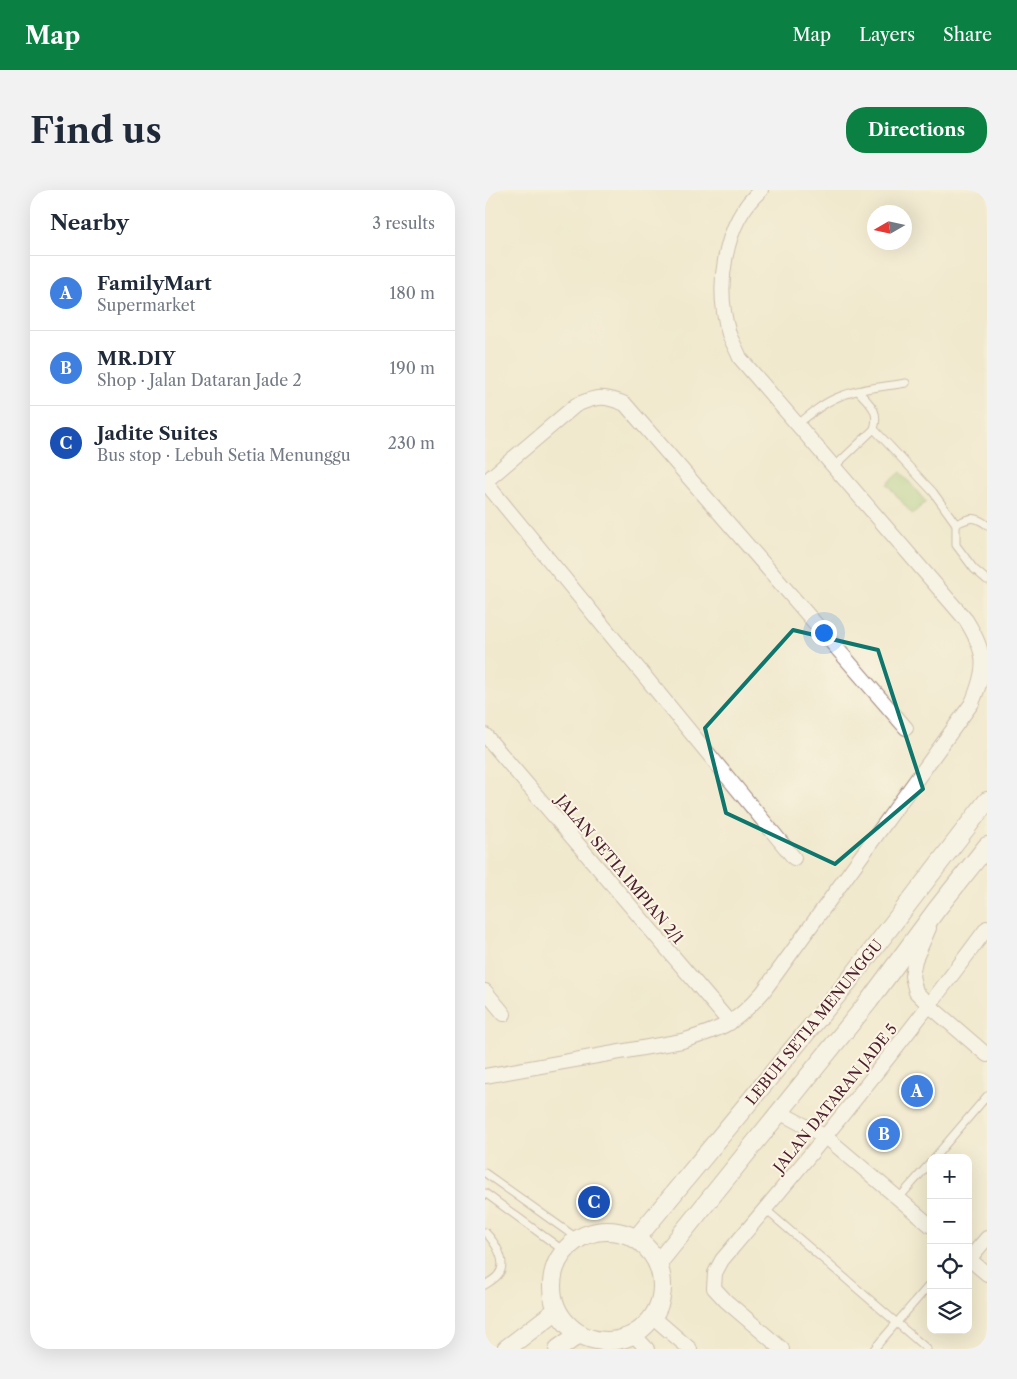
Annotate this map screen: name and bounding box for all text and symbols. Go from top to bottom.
text: Map [25,21,80,50]
text: Map [793,24,831,46]
text: Layers [859,24,915,46]
text: Share [943,24,992,46]
button: Directions [846,107,987,153]
text: Find us [30,109,162,152]
north arrow [867,205,912,250]
text: Nearby [50,210,129,235]
text: 3 results [372,213,435,233]
text: FamilyMart [97,272,212,295]
text: A [60,283,72,303]
text: 180 m [389,283,435,303]
text: Supermarket [97,295,195,315]
text: MR.DIY [97,347,176,370]
text: B [60,358,72,378]
text: 190 m [390,358,435,378]
text: Shop · Jalan Dataran Jade 2 [97,370,302,390]
text: Jadite Suites [97,422,218,445]
text: C [60,433,72,453]
text: 230 m [388,433,435,453]
text: Bus stop · Lebuh Setia Menunggu [97,445,351,465]
your location [811,620,837,646]
street label: JALAN SETIA IMPIAN 2/1 [551,789,688,948]
street label: LEBUH SETIA MENUNGGU [741,935,887,1108]
street label: JALAN DATARAN JADE 5 [768,1020,901,1178]
pin: A [901,1072,933,1110]
pin: B [868,1115,900,1153]
map controls [927,1154,972,1334]
button: + [927,1154,972,1199]
pin: C [578,1183,610,1221]
button: − [927,1199,972,1244]
button: locate [927,1244,972,1289]
button: layers [927,1289,972,1334]

